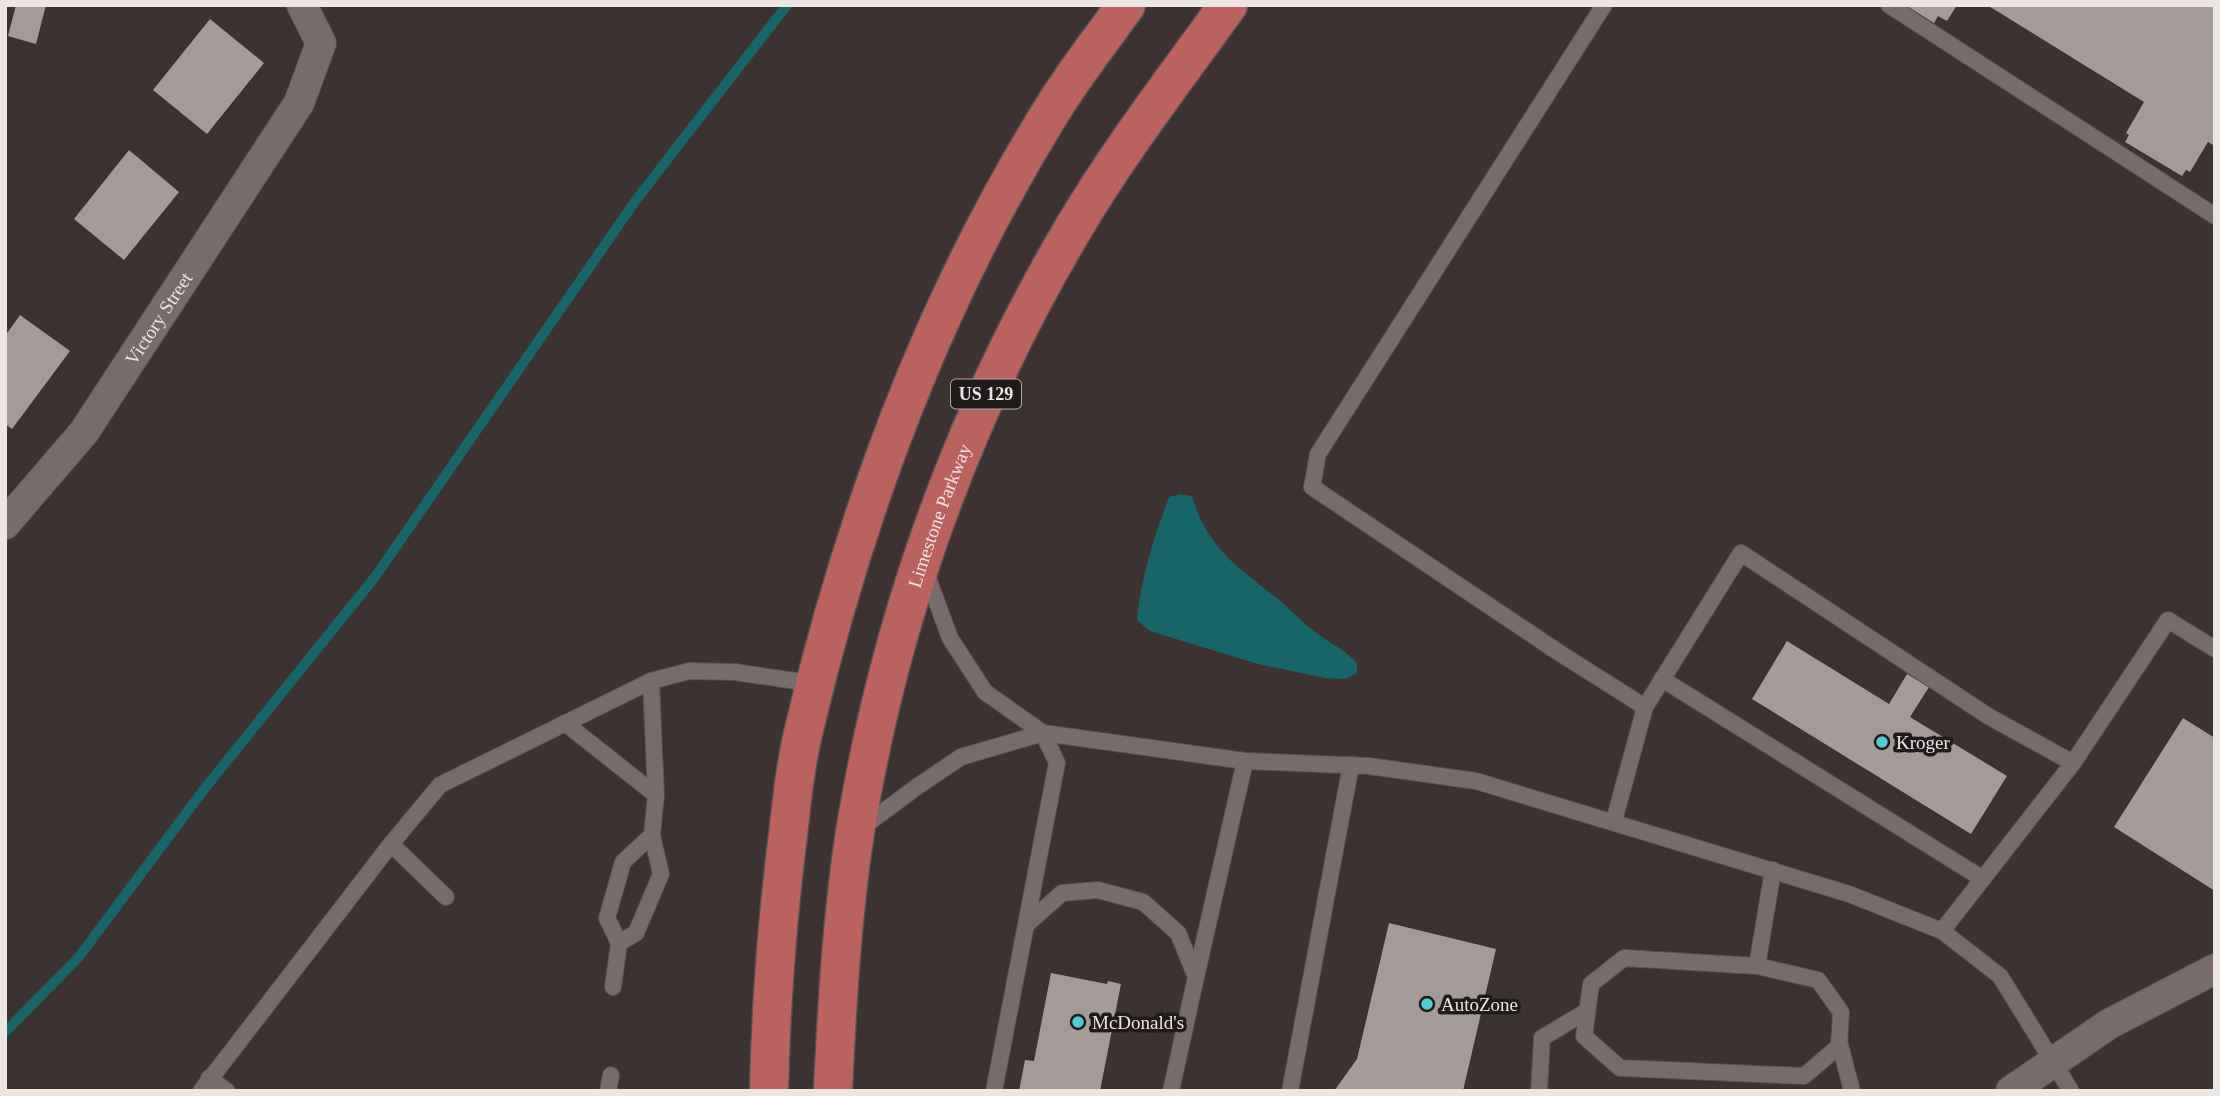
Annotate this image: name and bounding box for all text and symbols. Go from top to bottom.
street label: Victory Street [120,268,196,368]
road number: US 129 [951,380,1021,408]
street label: Limestone Parkway [903,440,975,590]
place label: Kroger [1896,732,1950,753]
marker: Kroger [1874,734,1890,750]
place label: AutoZone [1441,994,1518,1015]
marker: AutoZone [1419,996,1435,1012]
place label: McDonald's [1092,1012,1184,1033]
marker: McDonald's [1070,1014,1086,1030]

